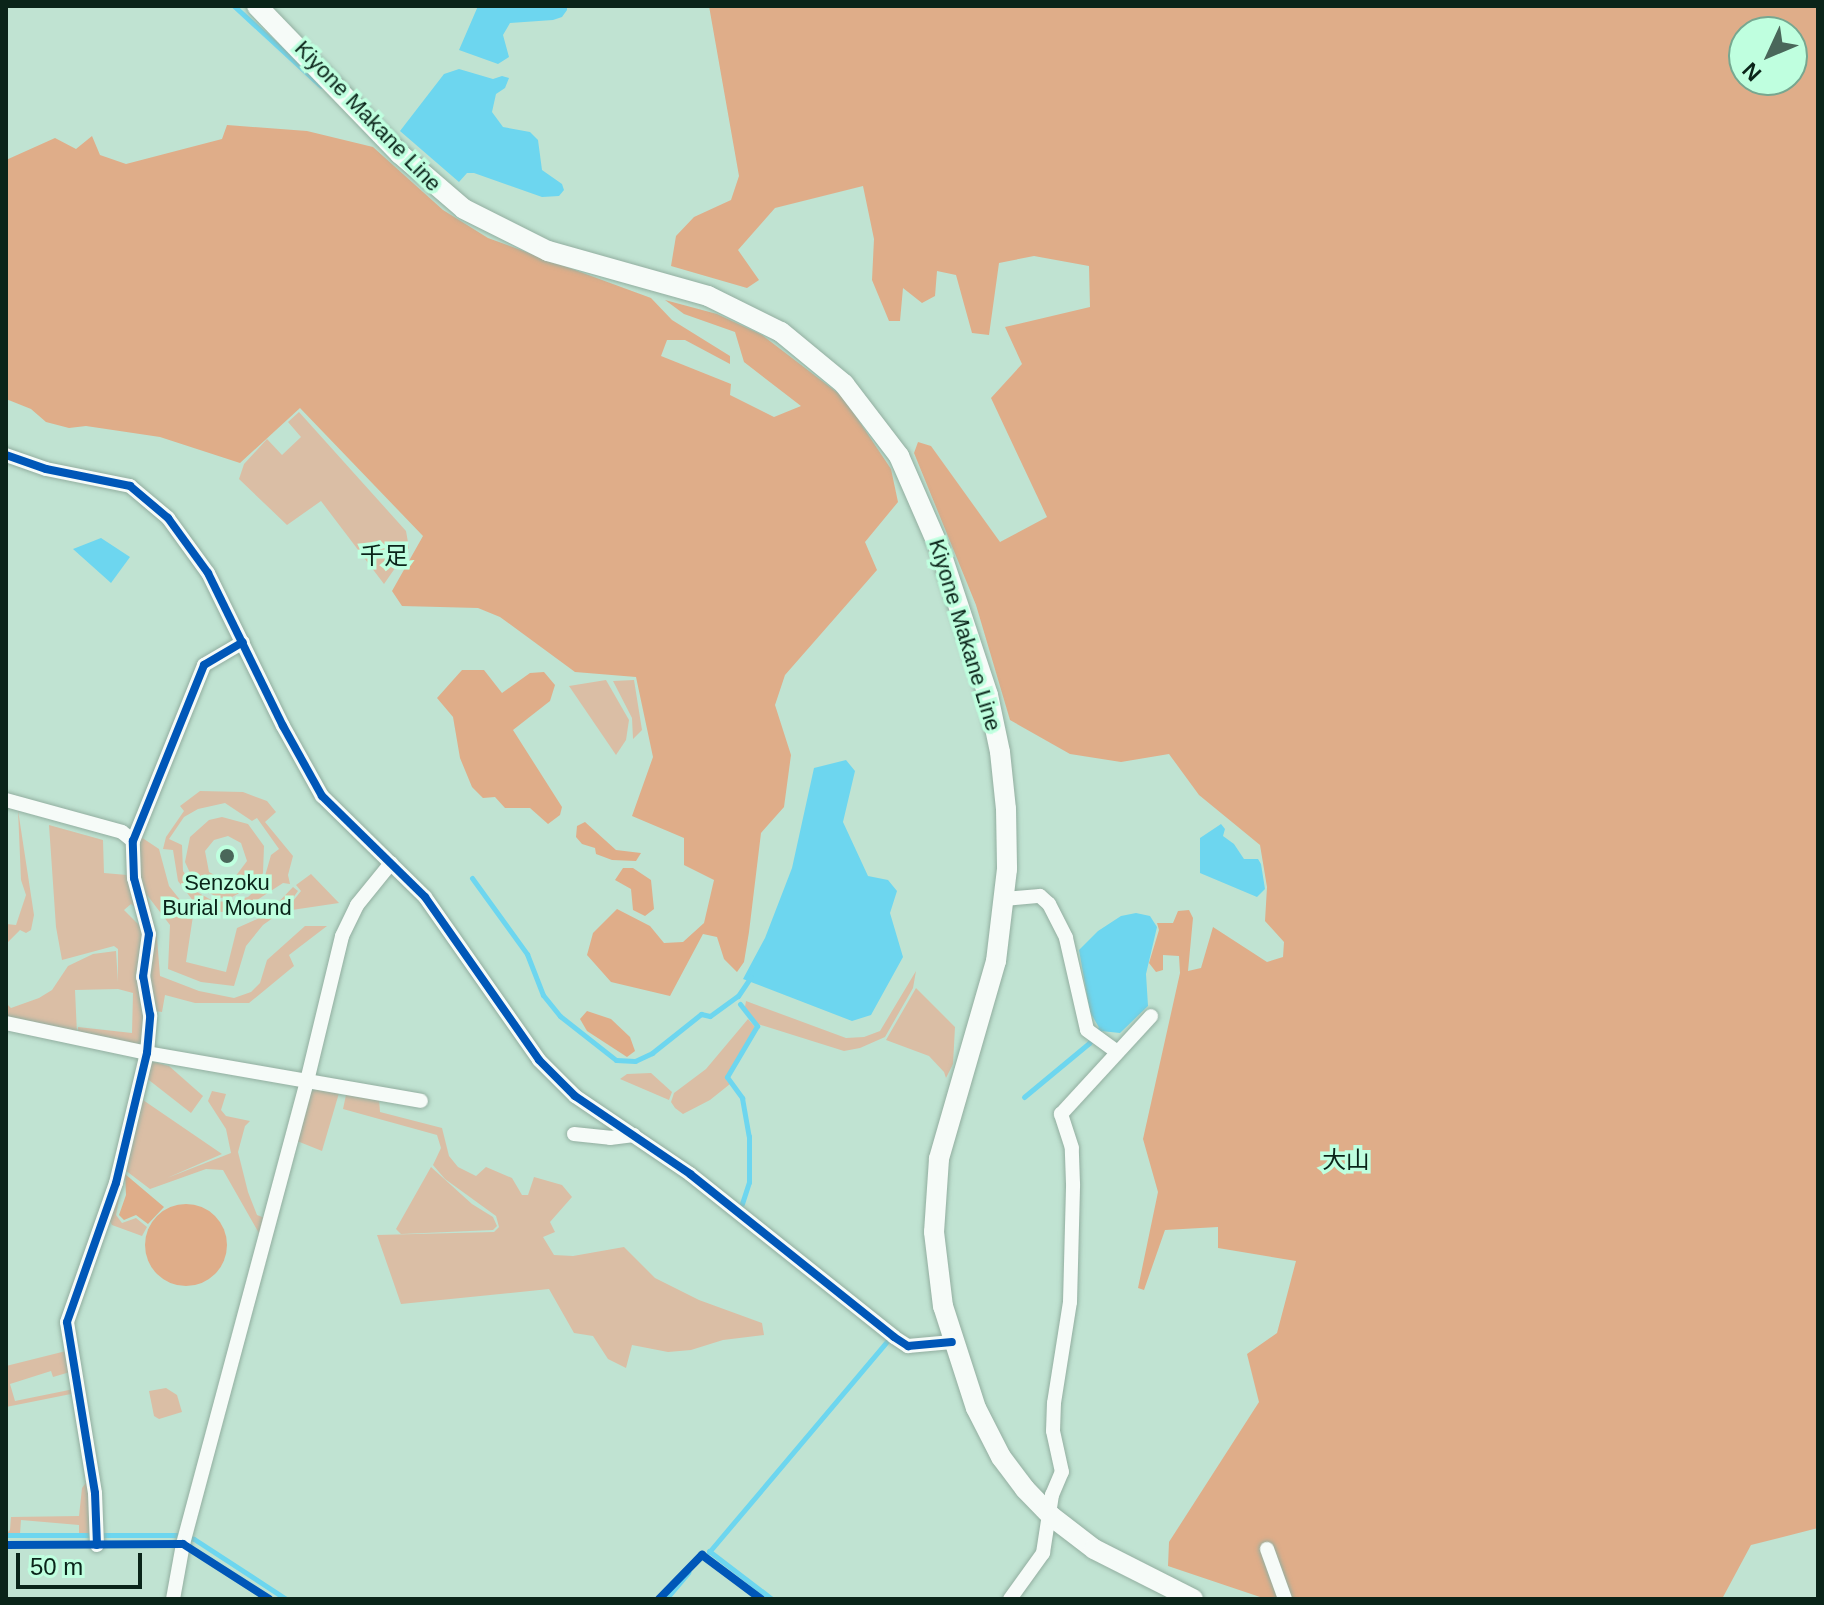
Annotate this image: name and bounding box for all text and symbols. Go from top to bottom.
north arrow [1728,16,1808,96]
street label: Kiyone Makane Line [289,35,447,197]
text: N [1737,57,1766,86]
street label: Kiyone Makane Line [923,536,1007,734]
district label: 千足 [360,542,408,570]
marker: Senzoku Burial Mound [218,847,236,865]
place label: Senzoku Burial Mound [162,869,292,920]
district label: 大山 [1322,1146,1370,1174]
scale bar [20,1537,146,1587]
text: 50 m [30,1553,83,1580]

